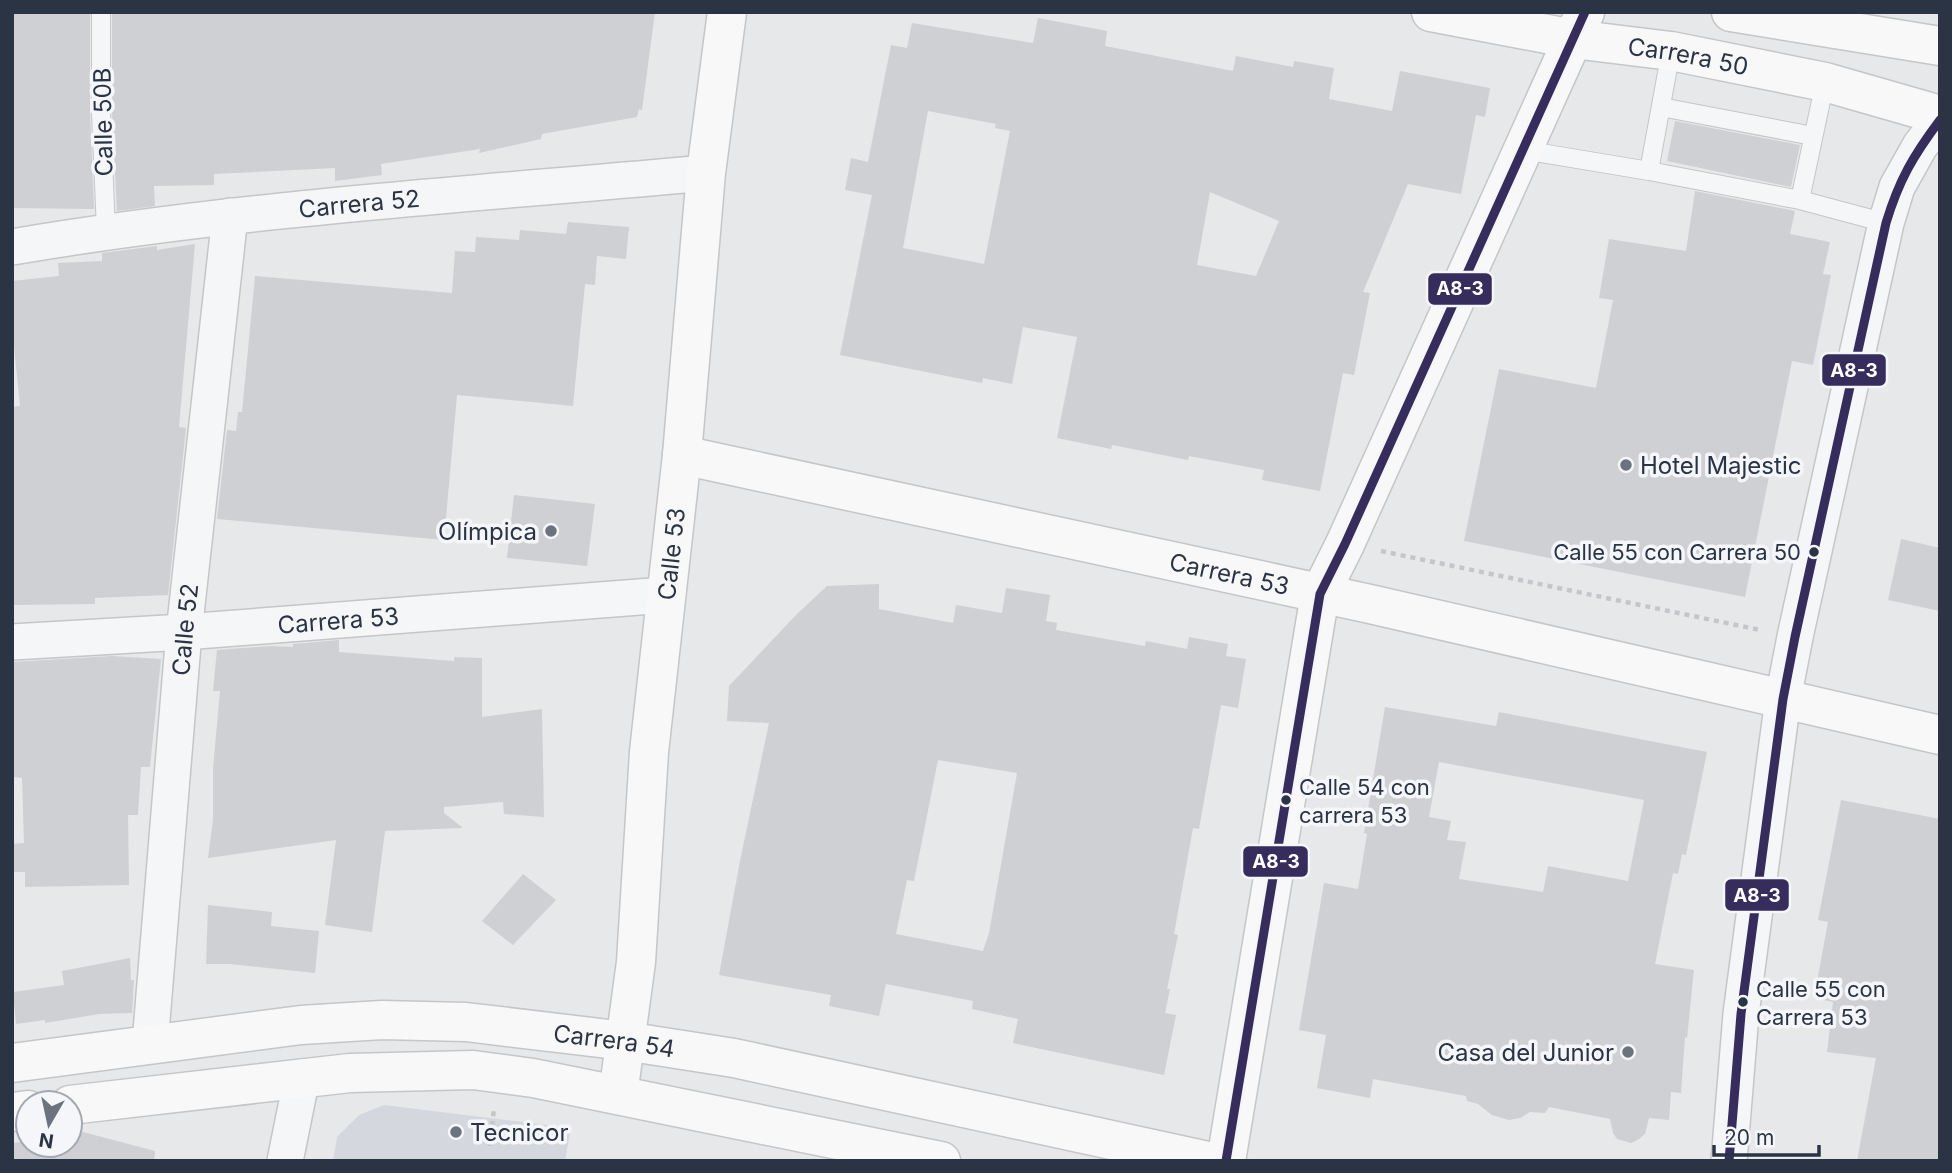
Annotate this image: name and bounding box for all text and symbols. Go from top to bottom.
street label: Carrera 50 [1626,31,1751,81]
street label: Calle 50B [88,67,118,177]
street label: Carrera 52 [297,183,421,224]
line badge: A8-3 [1427,272,1493,306]
text: A8-3 [1436,277,1484,300]
line badge: A8-3 [1821,353,1887,387]
text: A8-3 [1830,359,1878,382]
place label: Hotel Majestic [1640,451,1801,480]
marker: Hotel Majestic [1618,457,1634,473]
street label: Calle 53 [651,506,691,602]
place label: Olímpica [438,517,537,546]
marker: Olímpica [543,523,559,539]
place label: Calle 55 con Carrera 50 [1553,539,1801,565]
marker: Calle 55 con Carrera 50 [1807,545,1821,559]
street label: Carrera 53 [1167,546,1292,601]
street label: Calle 52 [166,582,204,677]
street label: Carrera 53 [276,601,400,639]
place label: Calle 54 con carrera 53 [1299,774,1430,828]
marker: Calle 54 con carrera 53 [1279,793,1293,807]
line badge: A8-3 [1242,845,1309,878]
text: A8-3 [1252,850,1300,873]
line badge: A8-3 [1724,878,1790,912]
text: A8-3 [1733,884,1781,907]
place label: Calle 55 con Carrera 53 [1756,976,1886,1030]
marker: Calle 55 con Carrera 53 [1736,995,1750,1009]
street label: Carrera 54 [552,1018,677,1063]
place label: Casa del Junior [1438,1038,1614,1067]
marker: Casa del Junior [1620,1044,1636,1060]
north arrow [14,1089,84,1159]
scale bar [1714,1114,1819,1158]
place label: Tecnicor [470,1118,568,1147]
marker: Tecnicor [448,1124,464,1140]
text: 20 m [1724,1125,1774,1150]
text: N [37,1128,55,1153]

